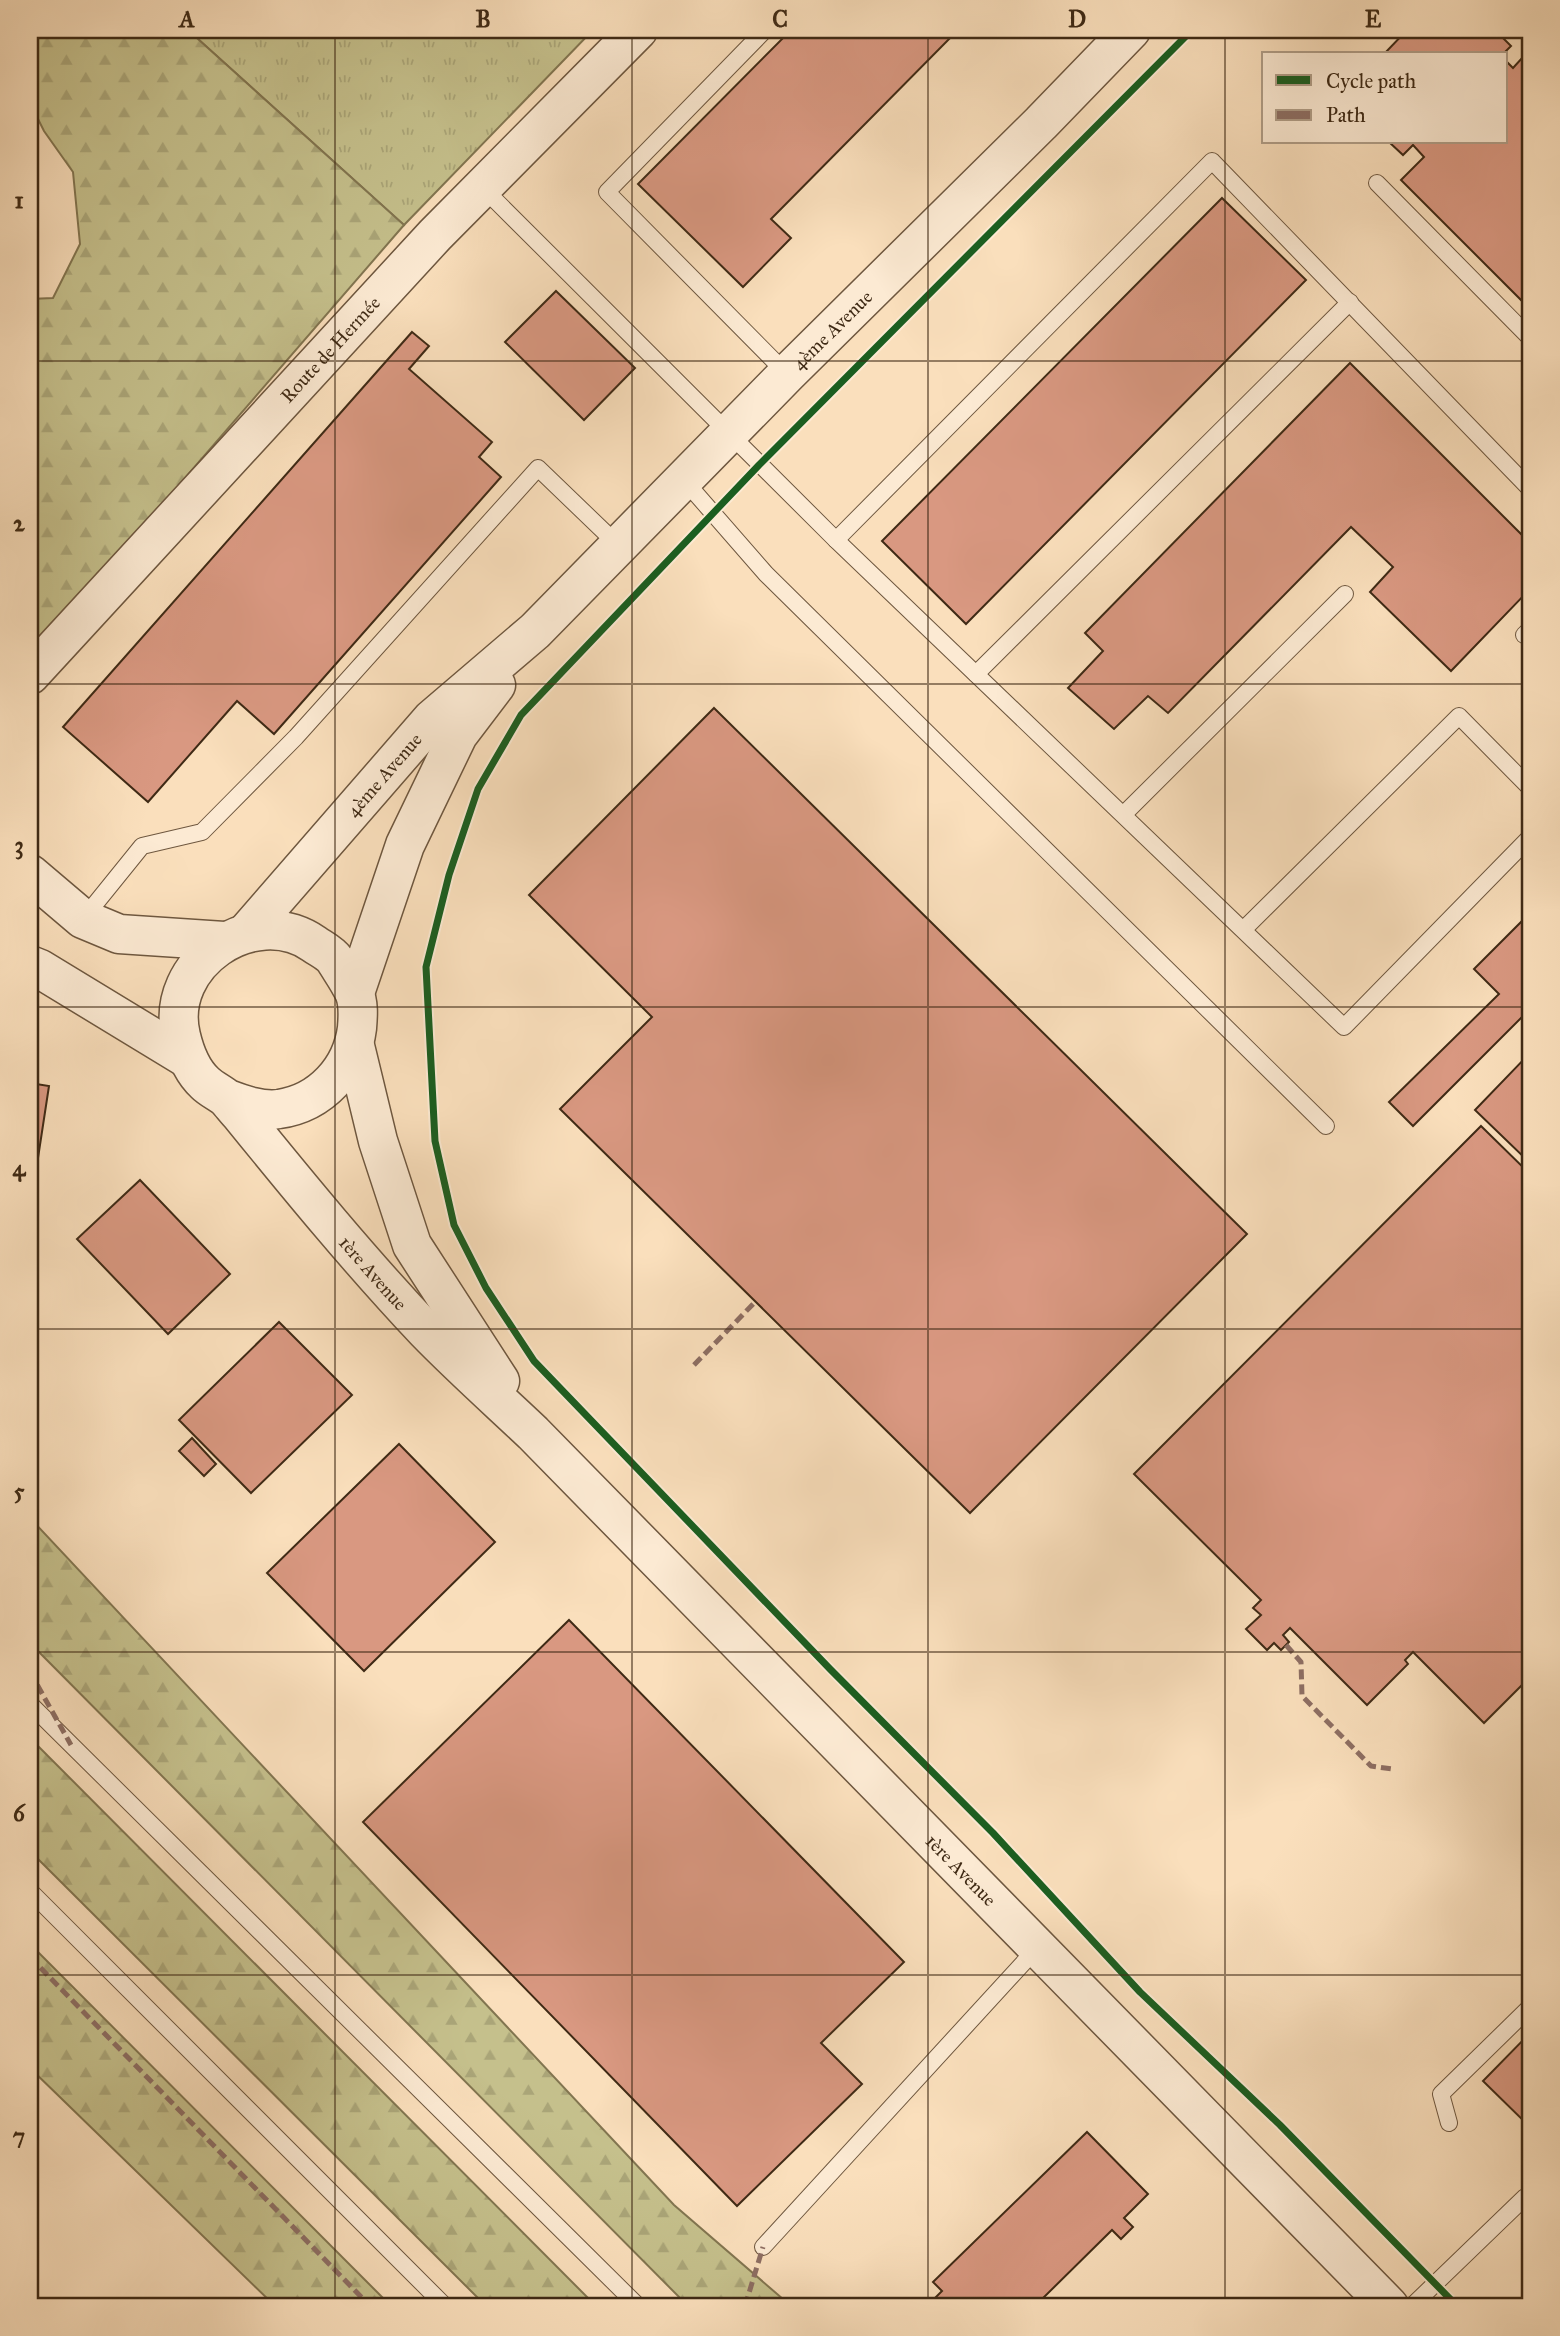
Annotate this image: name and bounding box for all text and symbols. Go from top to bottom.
text: A [177,5,195,33]
text: B [475,5,491,33]
text: C [772,5,788,33]
text: D [1068,5,1086,33]
text: E [1365,5,1382,33]
legend [1262,52,1508,144]
text: Cycle path [1326,68,1417,94]
text: Path [1326,102,1366,128]
text: 1 [14,186,24,214]
street label: 4ème Avenue [787,285,877,375]
street label: Route de Hermée [276,291,385,407]
text: 2 [13,509,25,537]
street label: 4ème Avenue [342,728,427,821]
text: 3 [14,831,24,860]
text: 4 [13,1154,27,1182]
street label: 1ère Avenue [334,1231,412,1315]
text: 5 [14,1477,25,1505]
text: 6 [13,1799,26,1827]
street label: 1ère Avenue [921,1829,1001,1911]
text: 7 [13,2122,25,2150]

